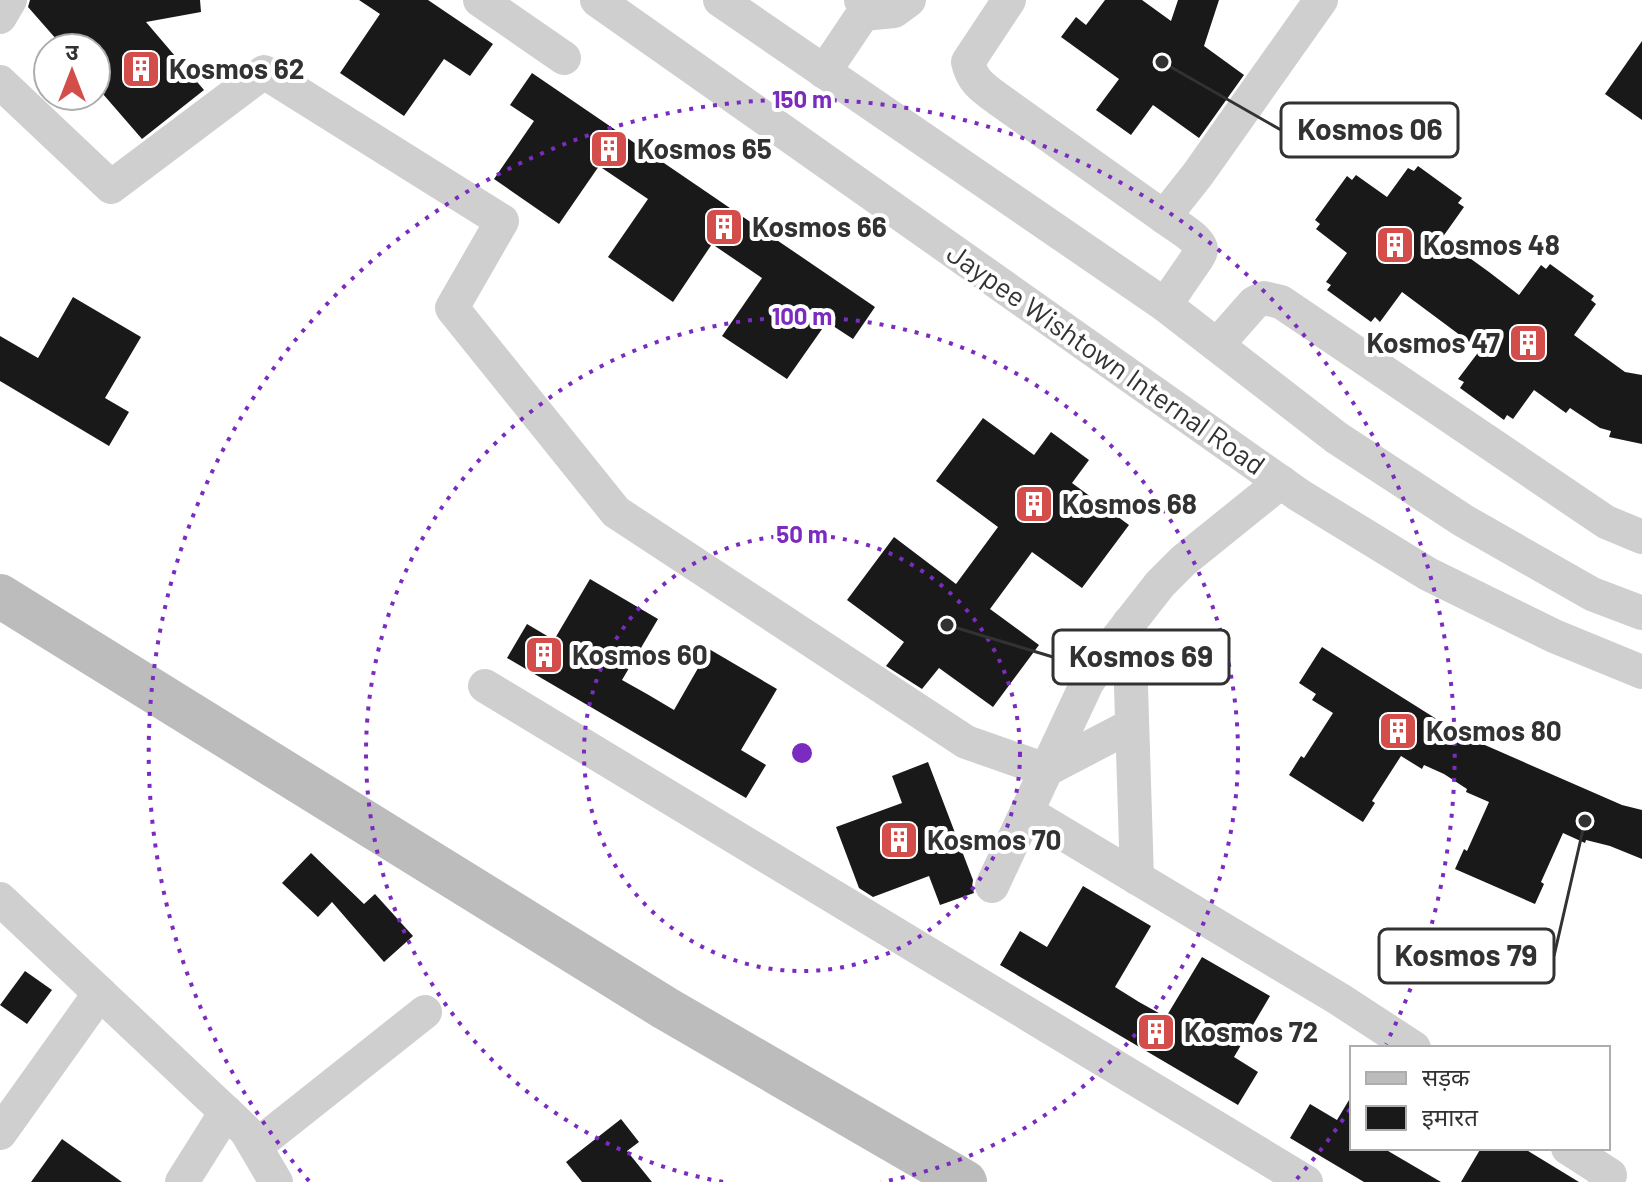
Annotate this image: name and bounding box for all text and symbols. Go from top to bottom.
north arrow [32,32,112,112]
text: उ [66,38,80,64]
building icon: Kosmos 62 [120,48,162,90]
place label: Kosmos 62 [169,51,304,85]
text: 150 m [772,84,832,113]
callout: Kosmos 06 [1281,103,1458,157]
text: Kosmos 06 [1297,110,1443,146]
building icon: Kosmos 65 [588,128,630,170]
place label: Kosmos 65 [637,131,772,165]
building icon: Kosmos 66 [703,206,745,248]
place label: Kosmos 66 [752,209,887,243]
building icon: Kosmos 48 [1374,224,1416,266]
place label: Kosmos 48 [1423,227,1560,261]
street label: Jaypee Wishtown Internal Road [941,235,1272,481]
text: 100 m [772,301,832,330]
building icon: Kosmos 47 [1507,322,1549,364]
place label: Kosmos 47 [1366,325,1500,359]
building icon: Kosmos 68 [1013,483,1055,525]
place label: Kosmos 68 [1062,486,1197,520]
text: 50 m [776,519,828,548]
callout: Kosmos 69 [1053,630,1229,684]
building icon: Kosmos 60 [523,634,565,676]
place label: Kosmos 60 [572,637,708,671]
text: Kosmos 69 [1069,637,1213,673]
building icon: Kosmos 80 [1377,710,1419,752]
place label: Kosmos 80 [1426,713,1562,747]
centre of rings [788,739,816,767]
building icon: Kosmos 70 [878,819,920,861]
place label: Kosmos 70 [927,822,1062,856]
callout: Kosmos 79 [1379,929,1554,983]
text: Kosmos 79 [1394,936,1538,972]
building icon: Kosmos 72 [1135,1011,1177,1053]
place label: Kosmos 72 [1184,1014,1318,1048]
legend [1350,1046,1610,1150]
text: सड़क [1422,1062,1470,1091]
text: इमारत [1422,1102,1479,1131]

